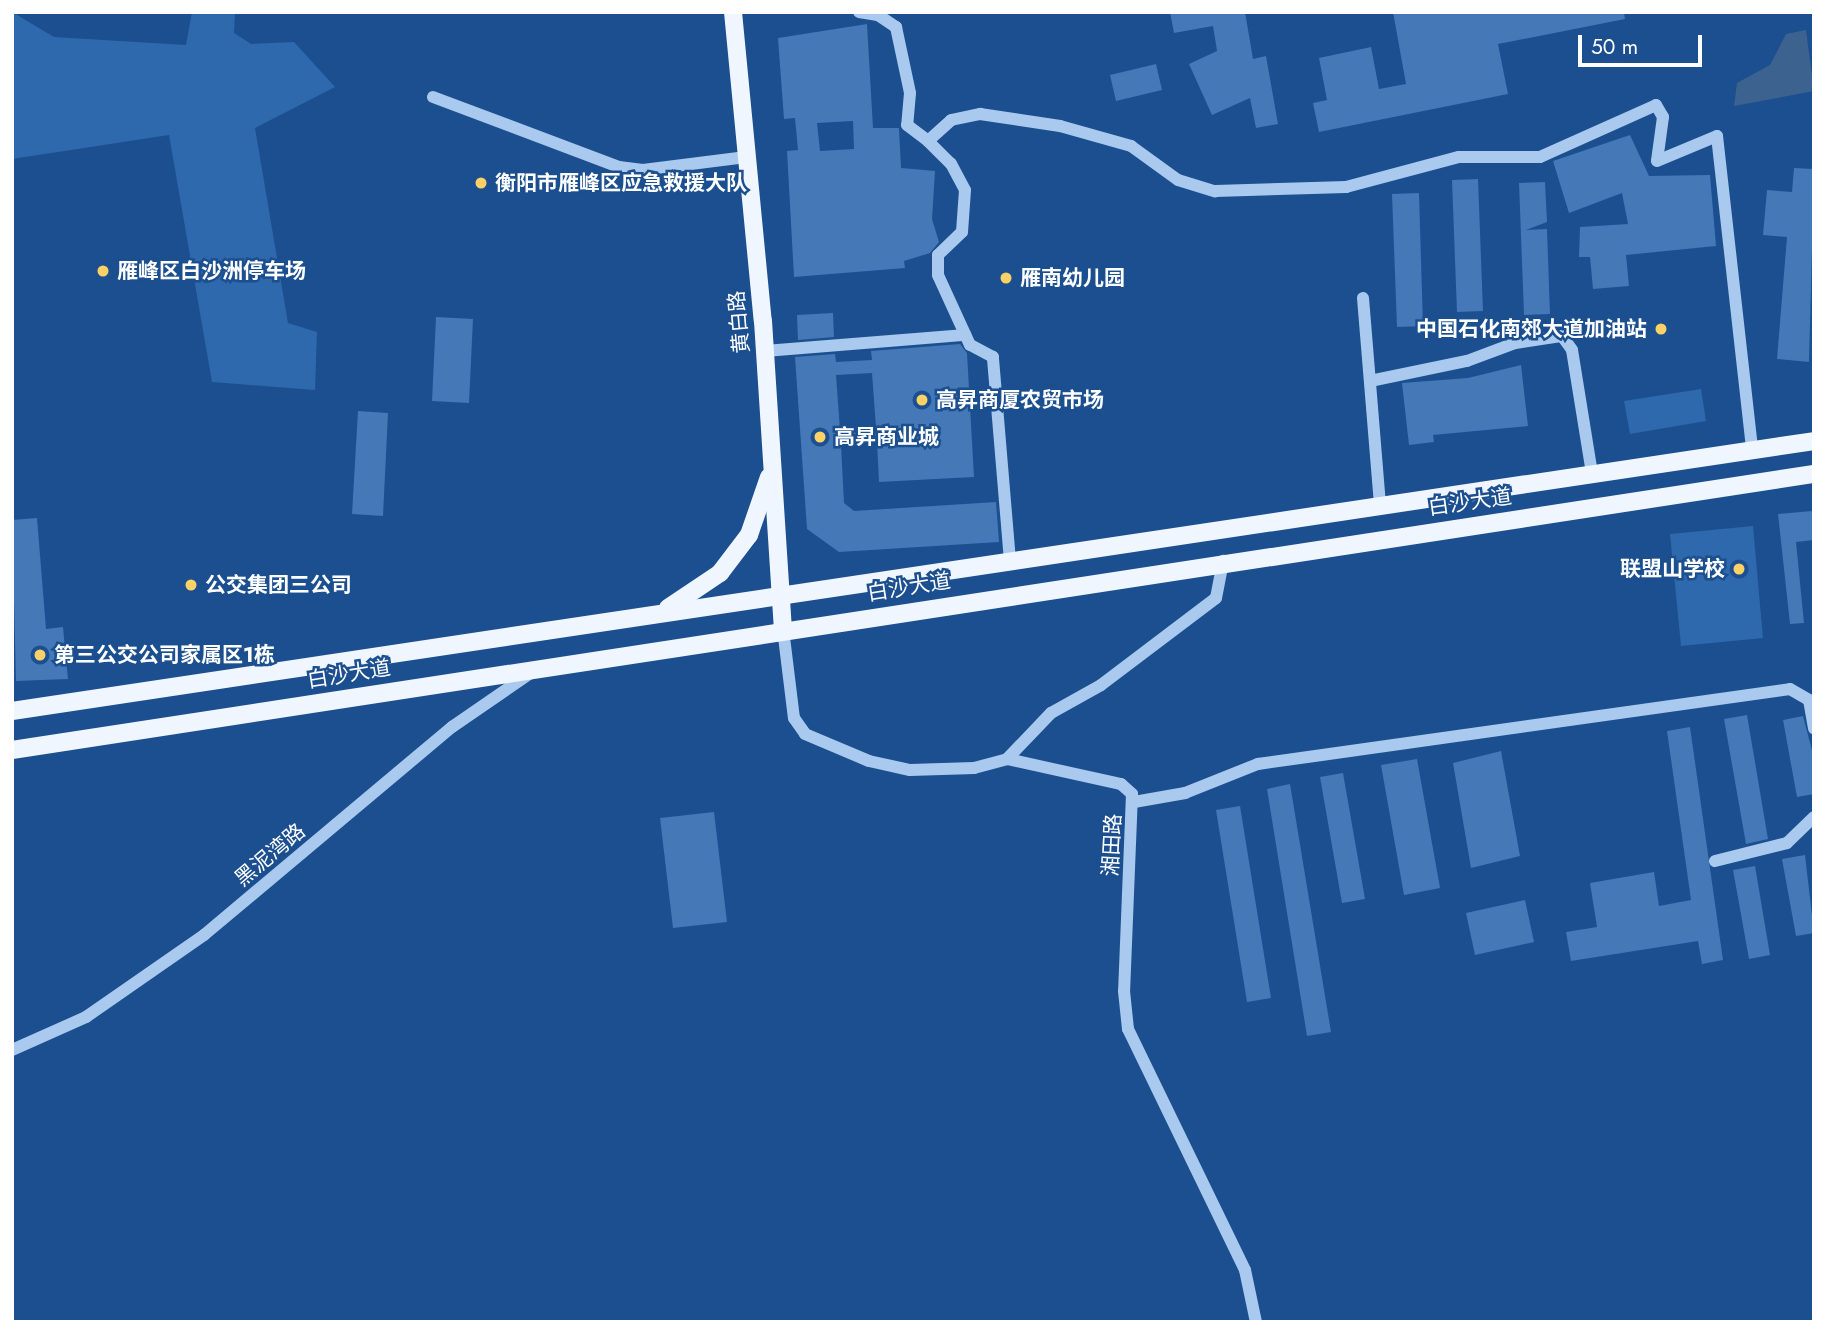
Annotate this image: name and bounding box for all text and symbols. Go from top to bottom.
scale bar [1581,21,1705,65]
text: 50 m [1591,32,1638,62]
place label: 衡阳市雁峰区应急救援大队 [495,170,747,196]
marker: 衡阳市雁峰区应急救援大队 [473,175,489,191]
place label: 雁峰区白沙洲停车场 [117,258,306,284]
marker: 雁峰区白沙洲停车场 [95,263,111,279]
place label: 雁南幼儿园 [1020,265,1125,291]
marker: 雁南幼儿园 [998,270,1014,286]
street label: 黄白路 [724,290,754,354]
place label: 中国石化南郊大道加油站 [1416,316,1647,342]
marker: 中国石化南郊大道加油站 [1653,321,1669,337]
place label: 高昇商厦农贸市场 [936,387,1104,413]
marker: 高昇商厦农贸市场 [914,392,930,408]
place label: 高昇商业城 [834,424,939,450]
marker: 高昇商业城 [812,429,828,445]
street label: 白沙大道 [1427,484,1513,520]
place label: 联盟山学校 [1620,556,1725,582]
marker: 联盟山学校 [1731,561,1747,577]
street label: 白沙大道 [866,568,952,606]
place label: 公交集团三公司 [205,572,352,598]
marker: 公交集团三公司 [183,577,199,593]
place label: 第三公交公司家属区1栋 [54,642,275,668]
marker: 第三公交公司家属区1栋 [32,647,48,663]
street label: 白沙大道 [306,655,392,693]
street label: 湘田路 [1098,813,1126,877]
street label: 黑泥湾路 [230,818,310,892]

